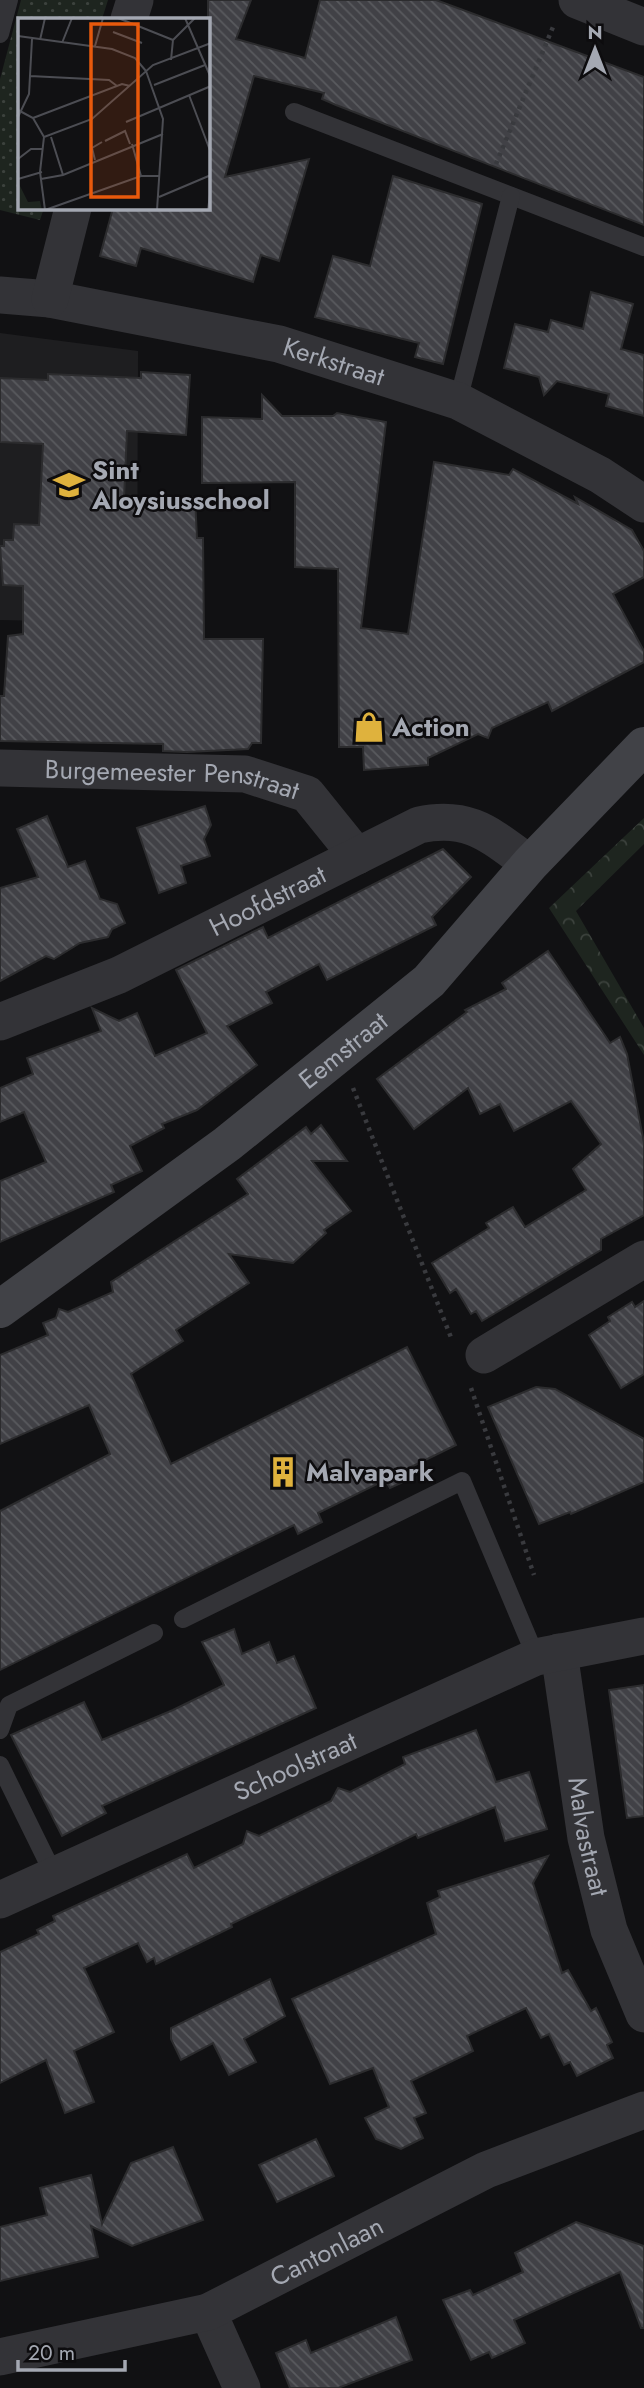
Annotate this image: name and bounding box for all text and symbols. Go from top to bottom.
north arrow [560,14,630,84]
inset map [18,18,210,210]
text: N [587,19,603,46]
street label: Kerkstraat [278,327,390,396]
place label: Sint Aloysiusschool [91,451,270,519]
school or university icon: Sint Aloysiusschool [52,468,86,502]
place label: Action [391,708,470,746]
shop icon: Action [352,710,386,744]
street label: Burgemeester Penstraat [44,750,305,810]
street label: Hoofdstraat [203,855,333,946]
street label: Eemstraat [290,1002,397,1098]
place label: Malvapark [306,1453,434,1491]
building icon: Malvapark [266,1455,300,1489]
street label: Schoolstraat [227,1721,364,1811]
street label: Malvastraat [558,1775,619,1901]
street label: Cantonlaan [263,2207,390,2296]
scale bar [18,2328,124,2372]
text: 20 m [28,2338,75,2368]

